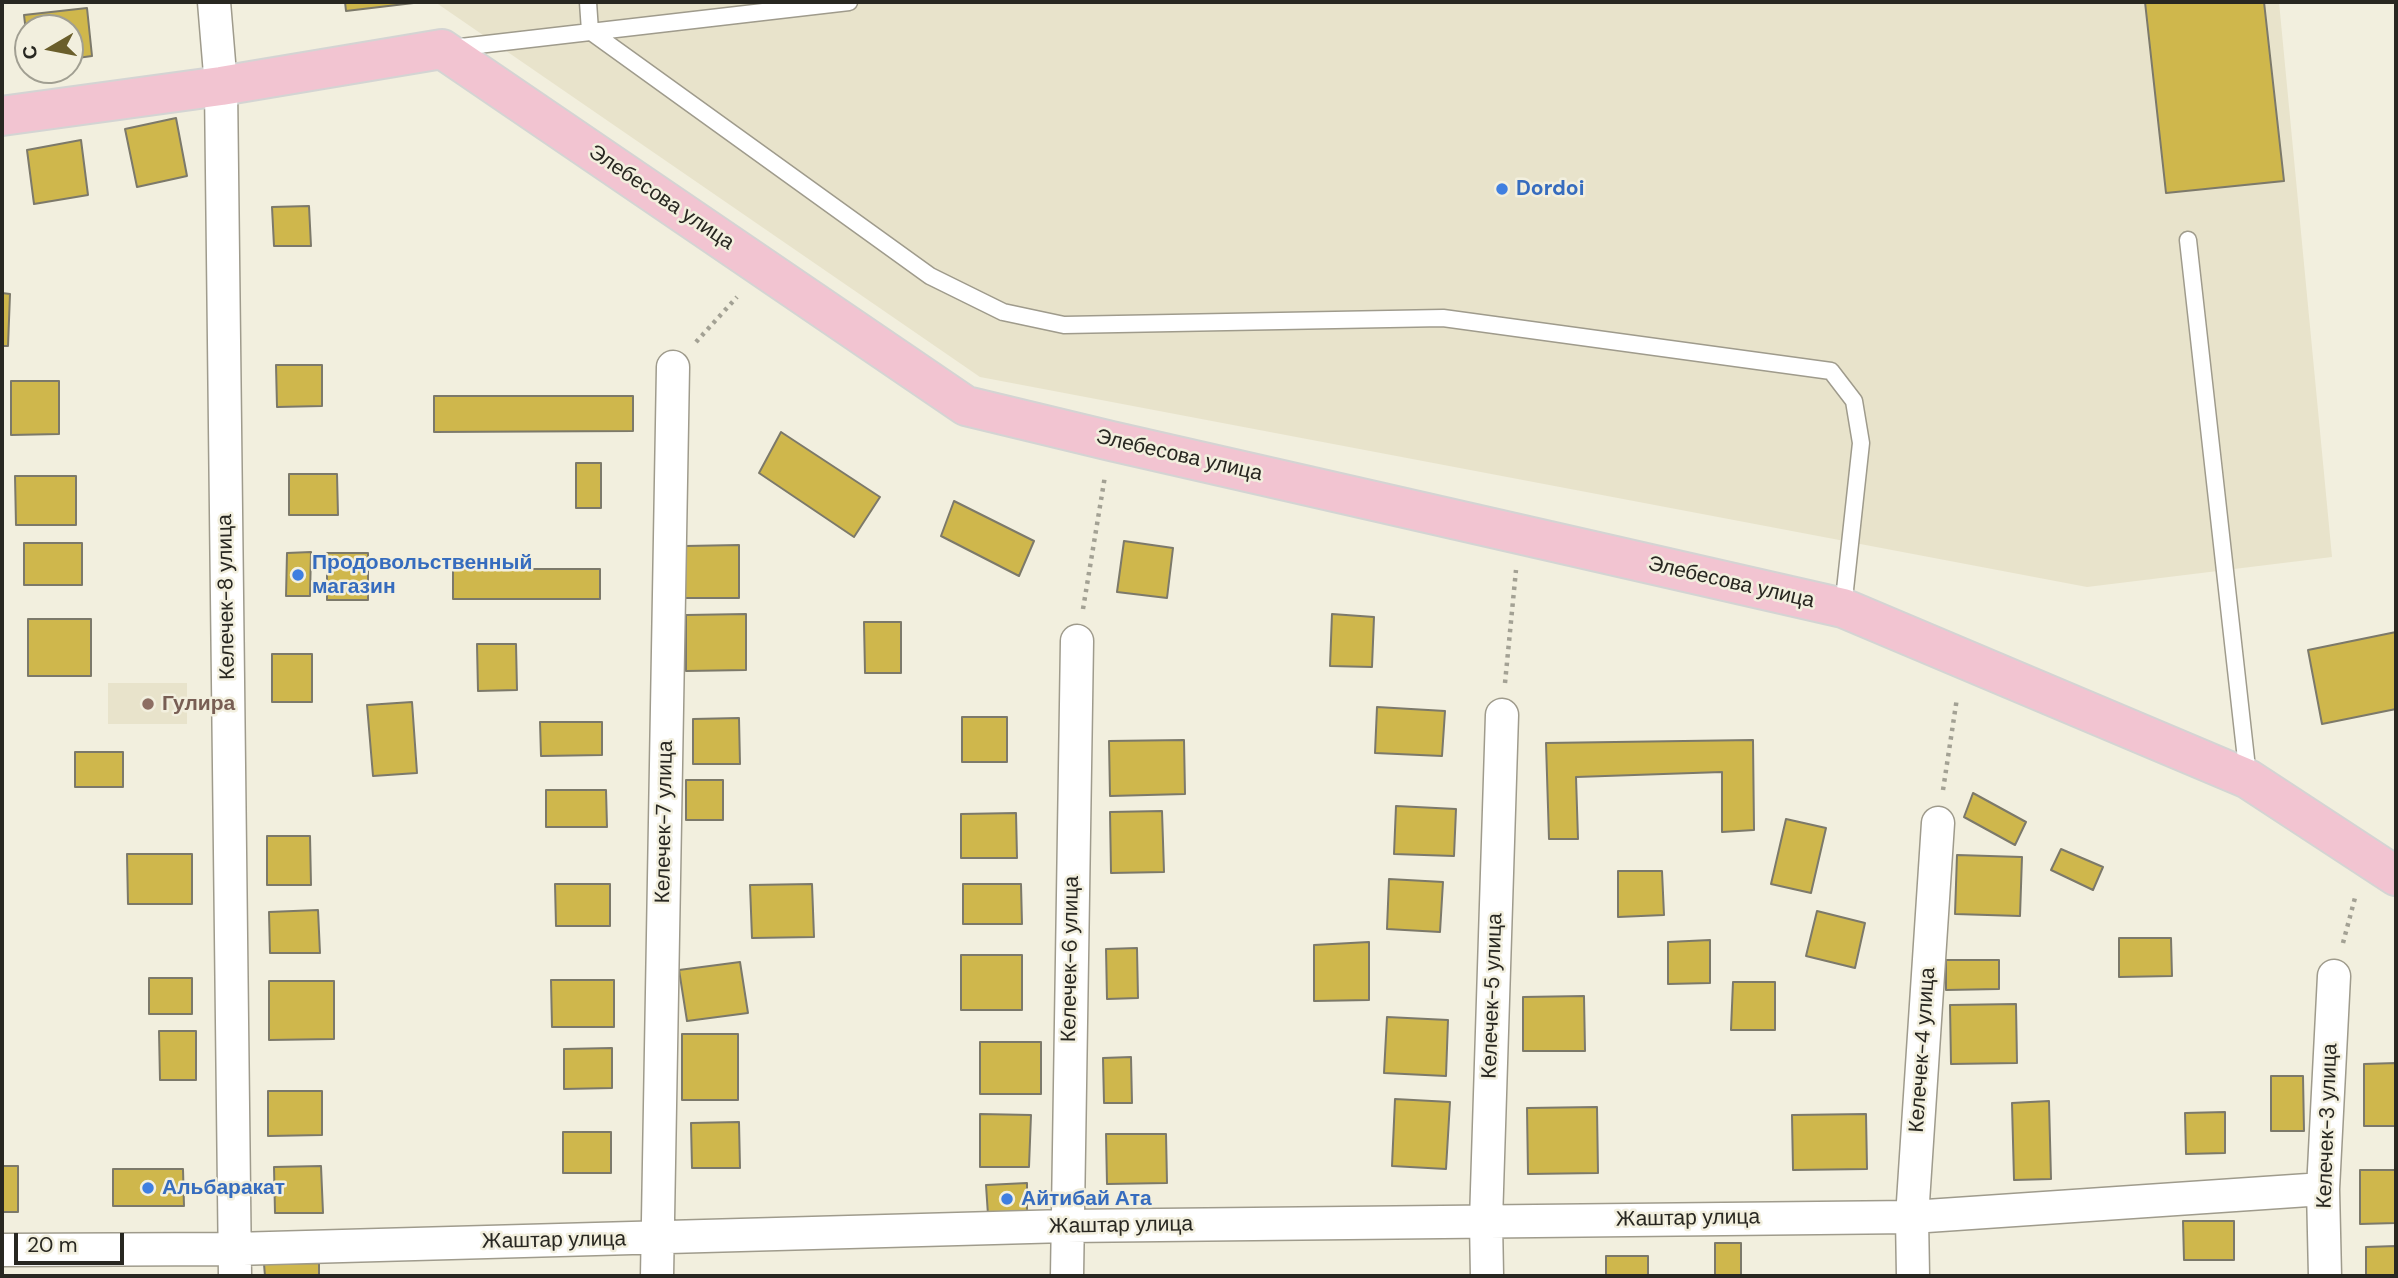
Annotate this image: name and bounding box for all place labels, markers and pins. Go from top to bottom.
place label: Dordoi [1516,176,1584,202]
marker: Dordoi [1494,181,1510,197]
place label: Продовольственный магазин [312,550,532,600]
marker: Продовольственный магазин [290,567,306,583]
place label: Гулира [162,691,235,717]
marker: Гулира [140,696,156,712]
place label: Альбаракат [162,1175,285,1201]
marker: Альбаракат [140,1180,156,1196]
place label: Айтибай Ата [1021,1186,1152,1212]
marker: Айтибай Ата [999,1191,1015,1207]

